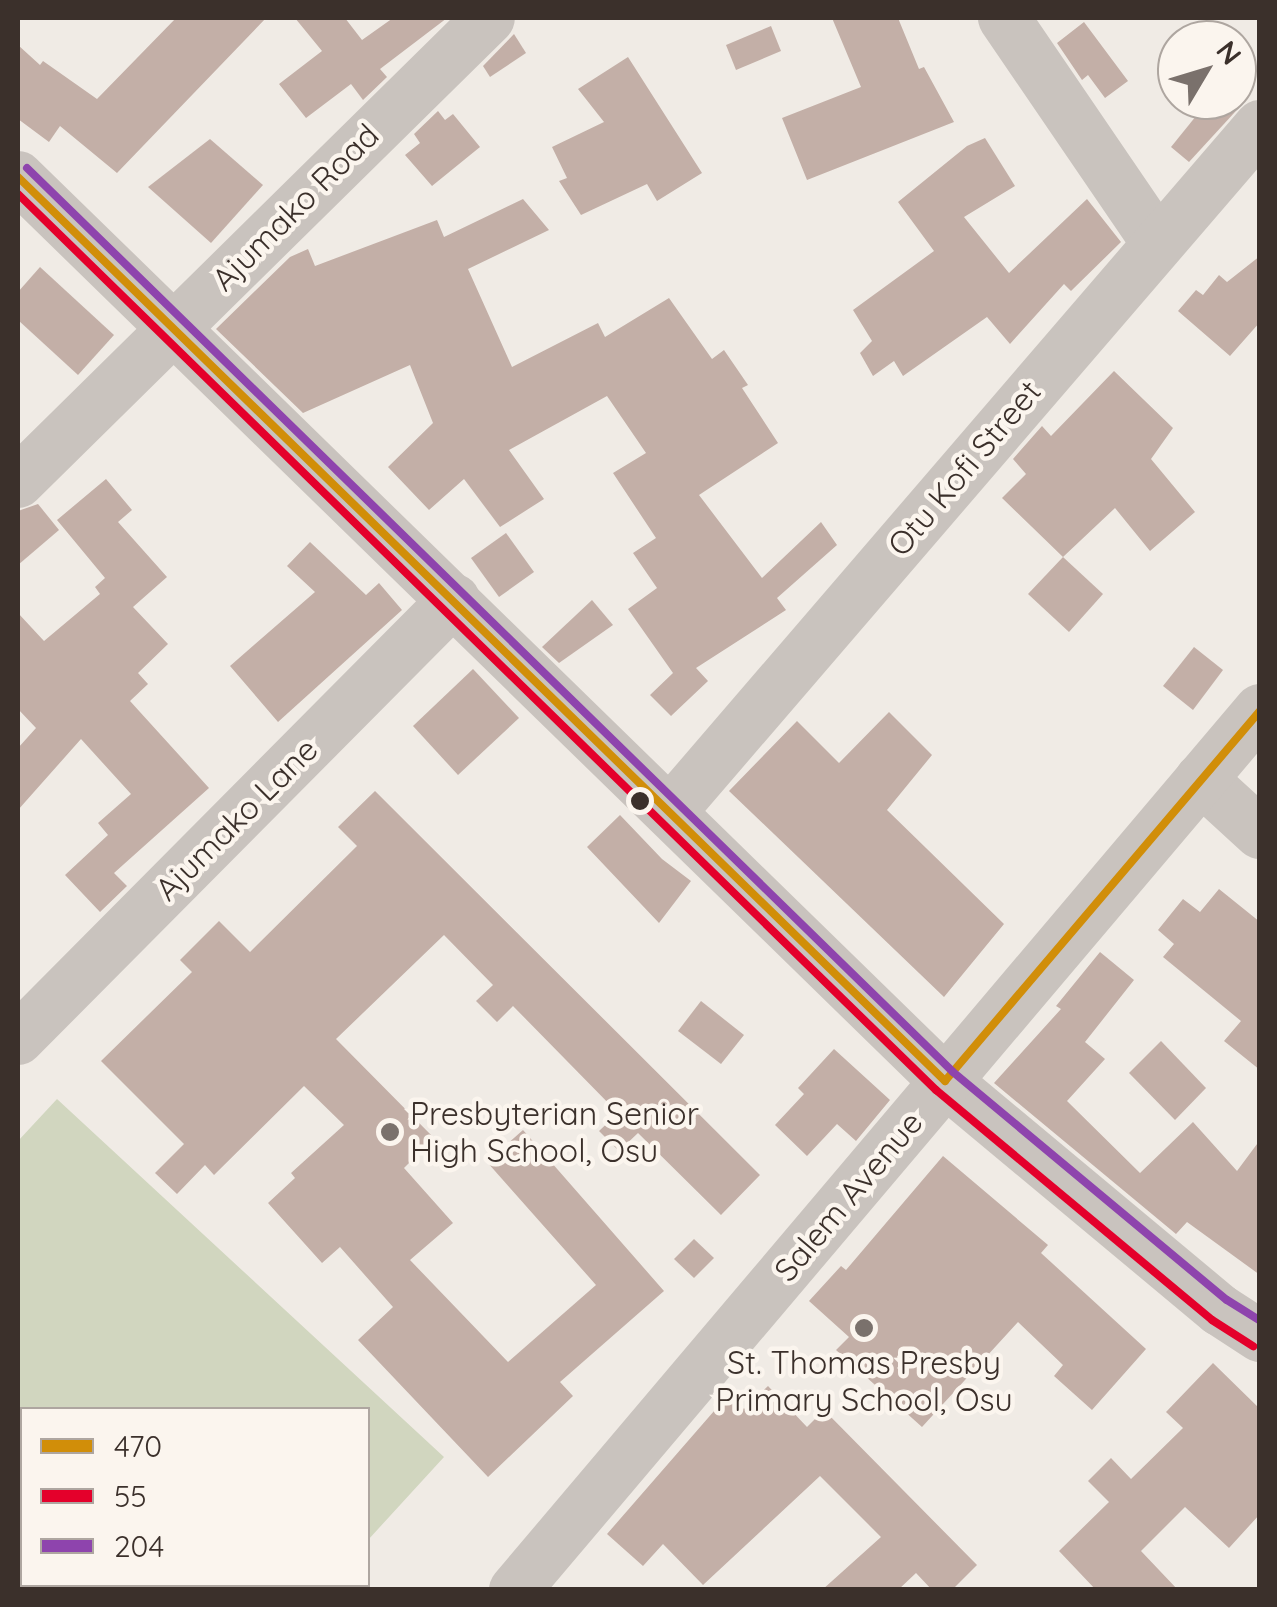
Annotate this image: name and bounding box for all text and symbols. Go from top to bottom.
north arrow [1157,20,1257,120]
text: N [1209,34,1250,71]
street label: Ajumako Road [204,116,386,298]
street label: Otu Kofi Street [880,373,1048,563]
street label: Ajumako Lane [147,730,325,908]
unlabelled marker [630,791,650,811]
place label: Presbyterian Senior High School, Osu [410,1095,699,1170]
street label: Salem Avenue [766,1103,930,1289]
marker: Presbyterian Senior High School, Osu [379,1121,401,1143]
marker: St. Thomas Presby Primary School, Osu [853,1317,875,1339]
place label: St. Thomas Presby Primary School, Osu [715,1344,1013,1419]
legend [20,1407,370,1587]
text: 470 [114,1427,162,1465]
text: 55 [114,1477,147,1515]
text: 204 [114,1527,164,1565]

